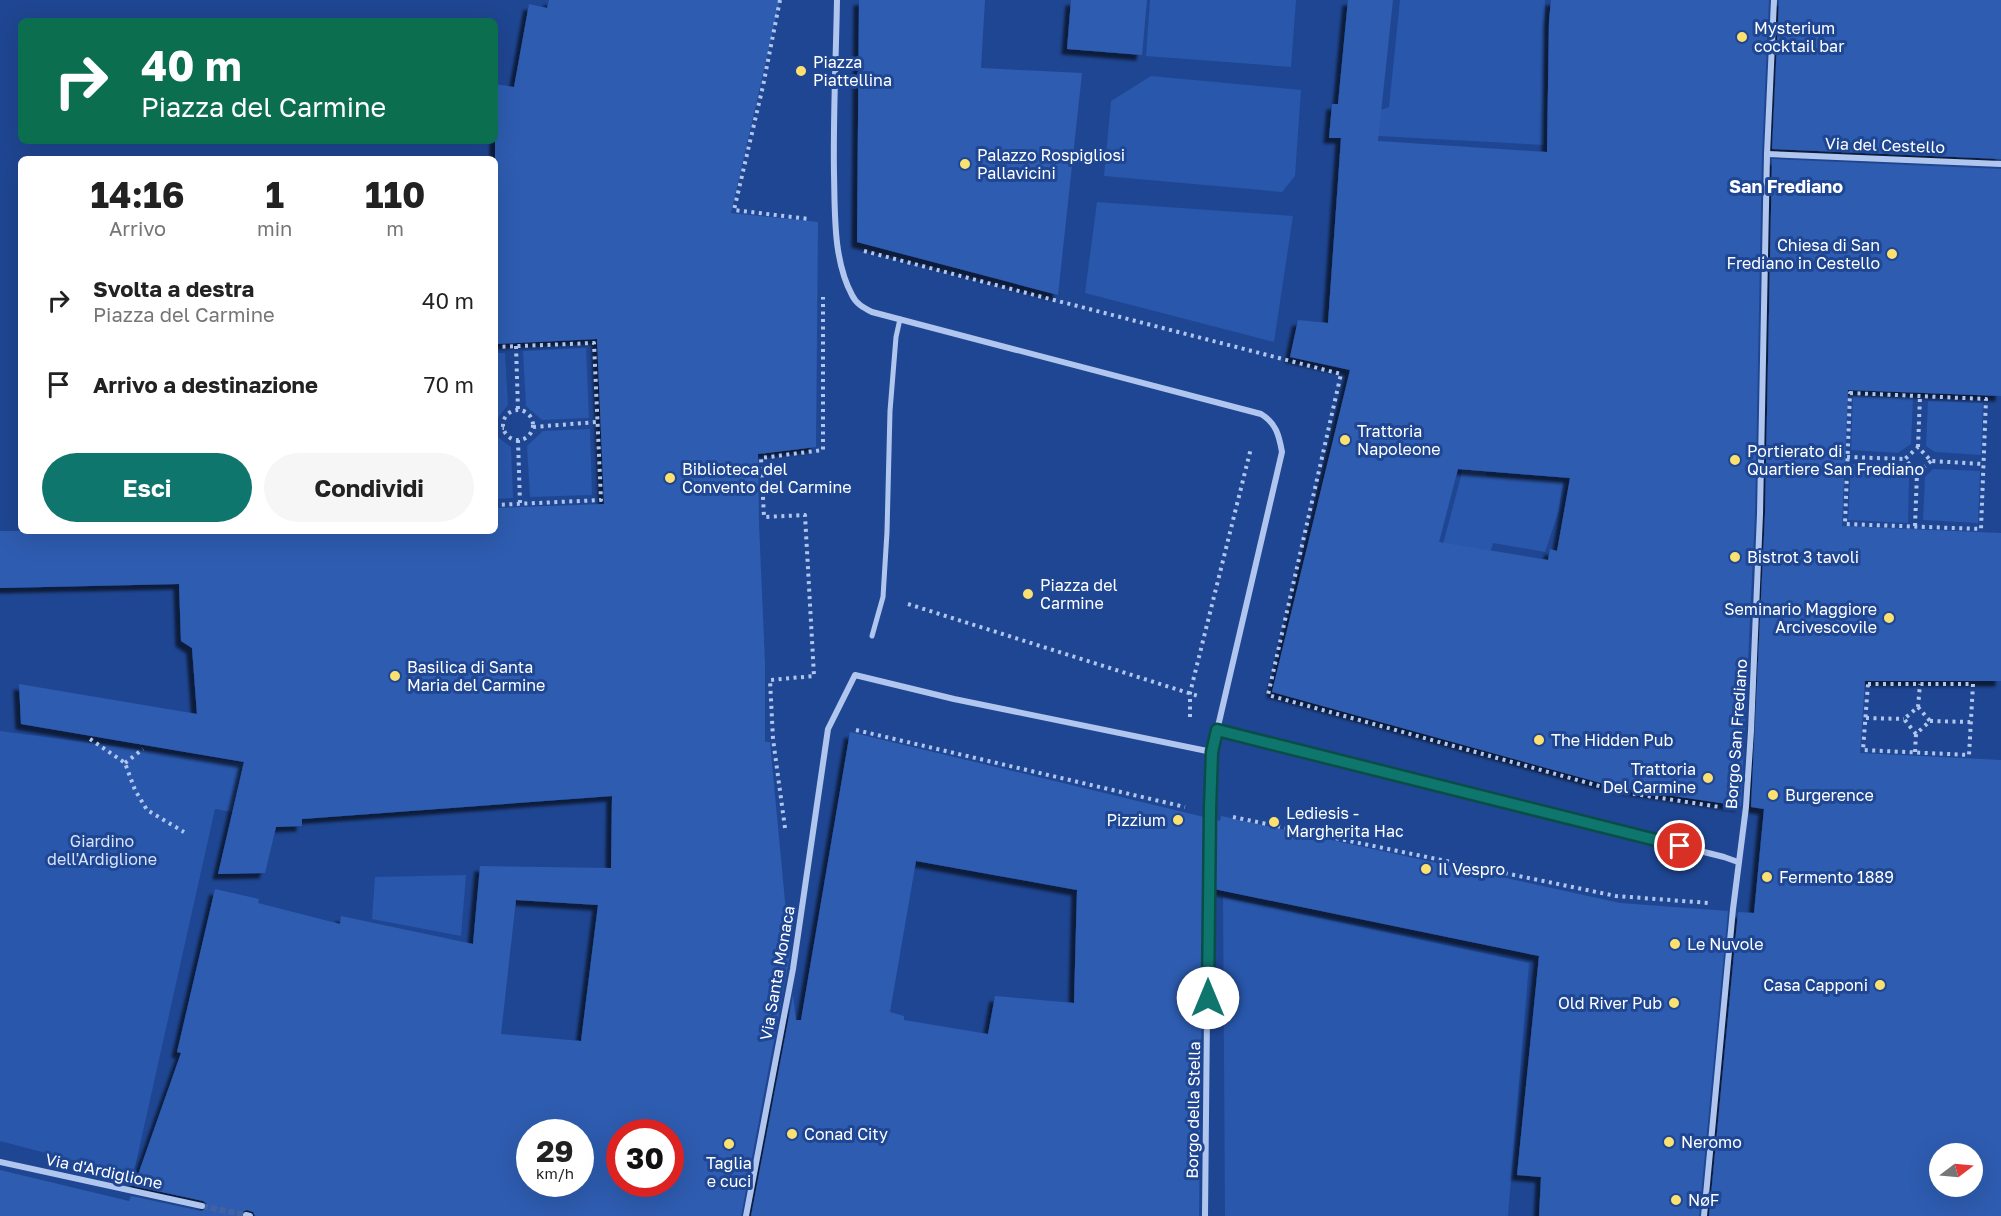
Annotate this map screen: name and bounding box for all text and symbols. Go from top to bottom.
place label: Mysterium cocktail bar [1754,18,1844,56]
marker: Mysterium cocktail bar [1735,30,1749,44]
text: 40 m [141,40,242,90]
icon: right [42,42,120,120]
place label: Piazza Piattellina [813,52,892,90]
marker: Piazza Piattellina [794,64,808,78]
text: Piazza del Carmine [141,91,386,123]
street label: Via del Cestello [1825,133,1945,157]
place label: Palazzo Rospigliosi Pallavicini [977,145,1125,183]
marker: Palazzo Rospigliosi Pallavicini [958,157,972,171]
text: 14:16 [91,173,185,216]
text: 1 [265,173,284,216]
text: 110 [365,173,425,216]
district label: San Frediano [1729,175,1843,197]
text: Arrivo [109,216,166,240]
text: min [257,216,292,240]
text: m [386,216,404,240]
place label: Chiesa di San Frediano in Cestello [1726,235,1880,273]
marker: Chiesa di San Frediano in Cestello [1885,247,1899,261]
text: Svolta a destra [93,275,254,302]
icon: right [42,284,75,317]
text: 40 m [422,287,474,314]
text: Piazza del Carmine [93,302,275,326]
icon: arrive [42,368,75,401]
text: Arrivo a destinazione [93,371,318,398]
text: 70 m [424,371,474,398]
place label: Trattoria Napoleone [1357,421,1441,459]
marker: Trattoria Napoleone [1338,433,1352,447]
place label: Portierato di Quartiere San Frediano [1747,441,1924,479]
button: Esci [42,453,252,522]
button: Condividi [264,453,474,522]
marker: Portierato di Quartiere San Frediano [1728,453,1742,467]
place label: Biblioteca del Convento del Carmine [682,459,852,497]
marker: Biblioteca del Convento del Carmine [663,471,677,485]
place label: Bistrot 3 tavoli [1747,547,1859,567]
marker: Bistrot 3 tavoli [1728,550,1742,564]
place label: Piazza del Carmine [1040,575,1118,613]
marker: Piazza del Carmine [1021,587,1035,601]
place label: Seminario Maggiore Arcivescovile [1724,599,1877,637]
marker: Seminario Maggiore Arcivescovile [1882,611,1896,625]
place label: Basilica di Santa Maria del Carmine [407,657,545,695]
street label: Borgo San Frediano [1721,658,1751,810]
marker: Basilica di Santa Maria del Carmine [388,669,402,683]
place label: The Hidden Pub [1551,730,1673,750]
marker: The Hidden Pub [1532,733,1546,747]
place label: Trattoria Del Carmine [1603,759,1696,797]
marker: Trattoria Del Carmine [1701,771,1715,785]
place label: Burgerence [1785,785,1874,805]
marker: Burgerence [1766,788,1780,802]
place label: Lediesis - Margherita Hac [1286,803,1404,841]
place label: Pizzium [1107,810,1166,830]
marker: Pizzium [1171,813,1185,827]
marker: Lediesis - Margherita Hac [1267,815,1281,829]
pin [1654,820,1705,871]
icon: arrive [1663,829,1696,862]
park label: Giardino dell'Ardiglione [47,831,157,869]
place label: Il Vespro [1438,859,1505,879]
marker: Il Vespro [1419,862,1433,876]
place label: Fermento 1889 [1779,867,1894,887]
marker: Fermento 1889 [1760,870,1774,884]
street label: Via Santa Monaca [755,904,799,1042]
place label: Le Nuvole [1687,934,1764,954]
marker: Le Nuvole [1668,937,1682,951]
position arrow [1176,966,1240,1030]
place label: Casa Capponi [1763,975,1868,995]
marker: Casa Capponi [1873,978,1887,992]
place label: Old River Pub [1558,993,1662,1013]
marker: Old River Pub [1667,996,1681,1010]
street label: Borgo della Stella [1182,1041,1204,1179]
speed limit sign: 30 [606,1119,684,1197]
place label: Conad City [804,1124,888,1144]
marker: Conad City [785,1127,799,1141]
place label: Neromo [1681,1132,1742,1152]
text: 29 [536,1133,574,1169]
marker: Neromo [1662,1135,1676,1149]
marker: Taglia e cuci [722,1137,736,1151]
north arrow [1929,1143,1983,1197]
map controls [1929,1143,1983,1197]
street label: Via d'Ardiglione [44,1149,164,1193]
place label: Taglia e cuci [706,1153,752,1191]
text: km/h [536,1164,574,1182]
place label: NøF [1688,1190,1719,1210]
marker: NøF [1669,1193,1683,1207]

